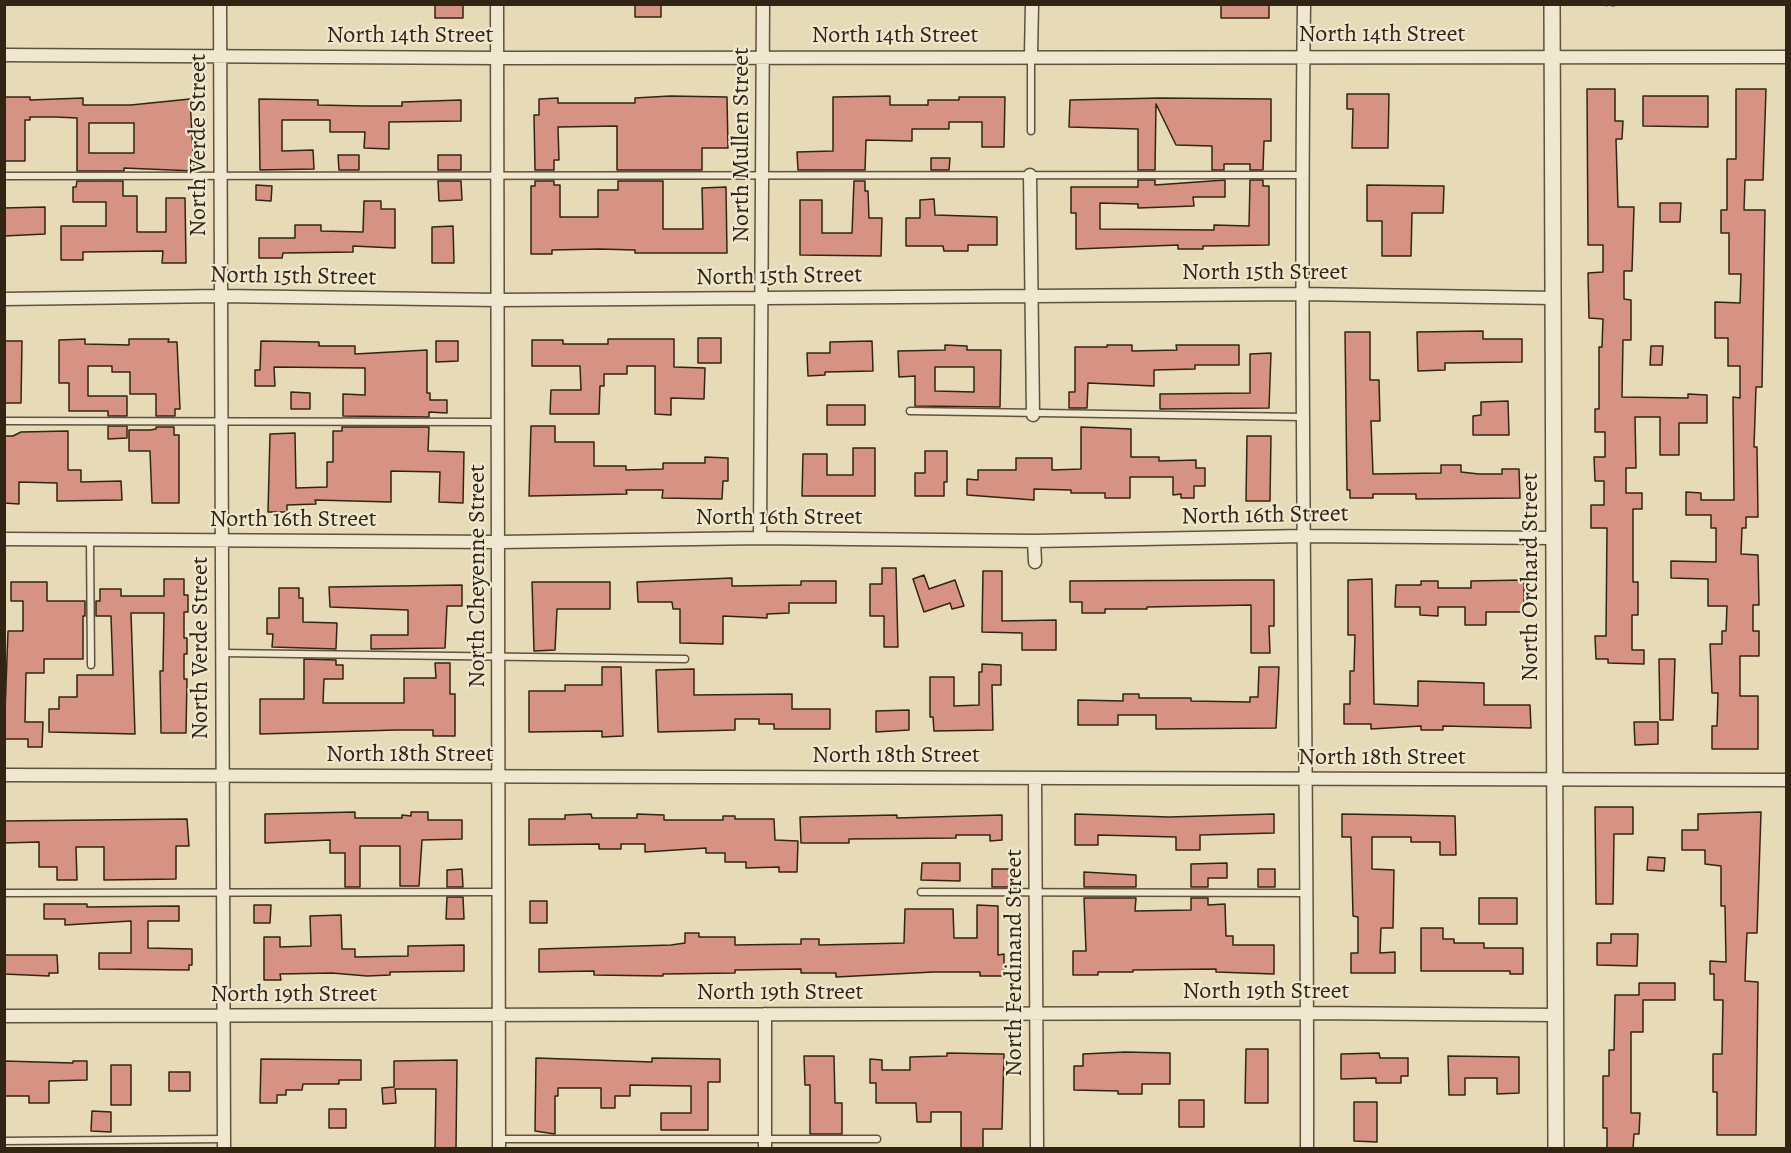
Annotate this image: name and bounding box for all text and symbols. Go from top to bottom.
street label: North 14th Street [1299,21,1465,49]
street label: North 14th Street [327,22,493,50]
street label: North 14th Street [812,22,978,50]
street label: North Mullen Street [728,47,756,243]
street label: North Verde Street [185,53,213,237]
street label: North 15th Street [1182,259,1348,287]
street label: North 15th Street [210,261,376,293]
street label: North 15th Street [696,261,862,293]
street label: North Cheyenne Street [464,464,492,688]
street label: North Orchard Street [1517,473,1545,681]
street label: North 16th Street [1181,500,1349,532]
street label: North 16th Street [695,504,863,532]
street label: North 16th Street [209,506,377,534]
street label: North Verde Street [187,556,215,740]
street label: North 18th Street [326,741,494,769]
street label: North 18th Street [812,742,980,770]
street label: North 18th Street [1298,744,1466,772]
street label: North Ferdinand Street [1001,849,1029,1077]
street label: North 19th Street [1182,978,1350,1006]
street label: North 19th Street [696,979,864,1007]
street label: North 19th Street [210,981,378,1009]

